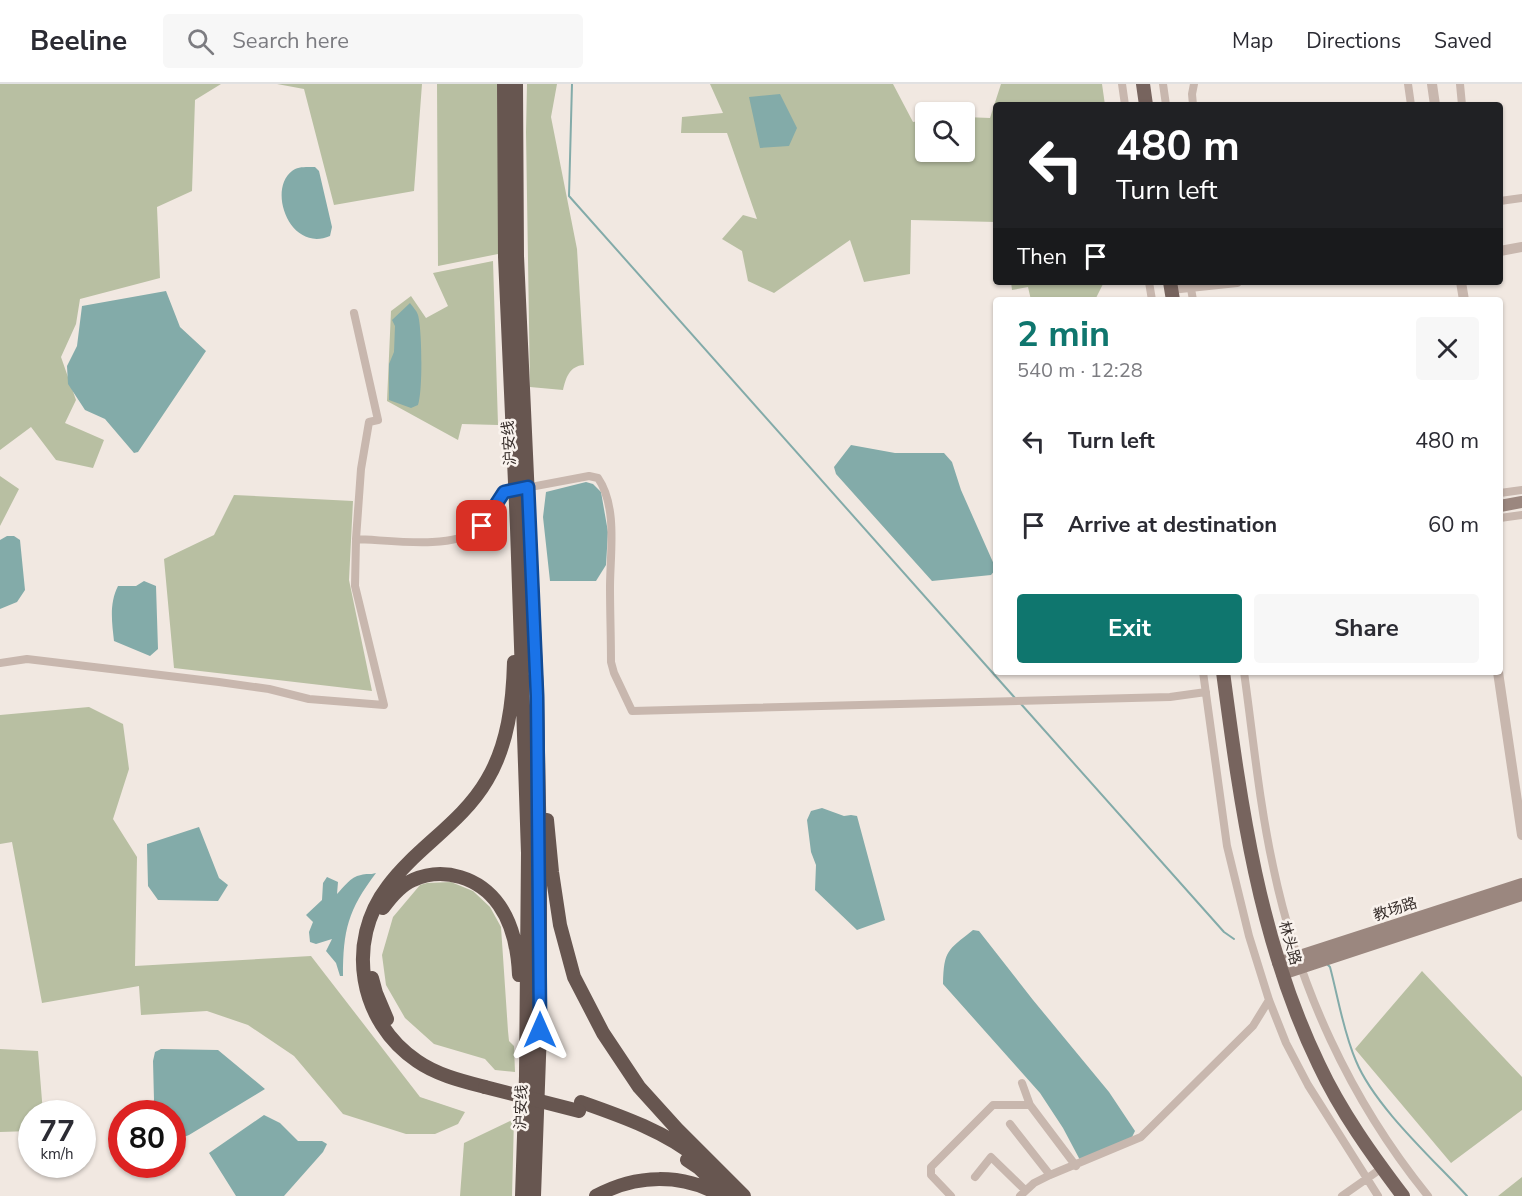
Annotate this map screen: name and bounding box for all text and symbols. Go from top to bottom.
search box [163,14,583,68]
text: Beeline [30,22,127,60]
icon: search [184,25,217,58]
text: Search here [232,26,349,56]
text: Map [1232,27,1273,55]
text: Directions [1306,27,1401,55]
text: Saved [1434,27,1492,55]
map controls [915,102,975,162]
button: search [915,102,975,162]
text: 480 m [1116,118,1240,175]
icon: left [1017,126,1095,204]
text: Turn left [1116,172,1217,209]
icon: arrive [1079,240,1112,273]
text: Then [1017,242,1067,272]
text: 2 min [1017,310,1110,359]
button: close [1416,317,1479,380]
text: 540 m · 12:28 [1017,357,1143,384]
street label: 沪安线 [498,420,520,466]
icon: left [1017,425,1050,458]
text: Turn left [1068,426,1155,456]
text: 480 m [1415,426,1479,456]
pin [456,500,507,551]
icon: arrive [465,509,498,542]
icon: arrive [1017,509,1050,542]
text: Arrive at destination [1068,510,1277,540]
text: 60 m [1428,510,1479,540]
button: Exit [1017,594,1242,663]
button: Share [1254,594,1479,663]
street label: 教场路 [1371,893,1419,925]
street label: 林头路 [1274,919,1306,967]
position arrow [508,998,572,1062]
street label: 沪安线 [510,1084,532,1130]
speed limit sign: 80 [108,1100,186,1178]
text: 77 [39,1111,75,1152]
text: km/h [40,1144,74,1164]

